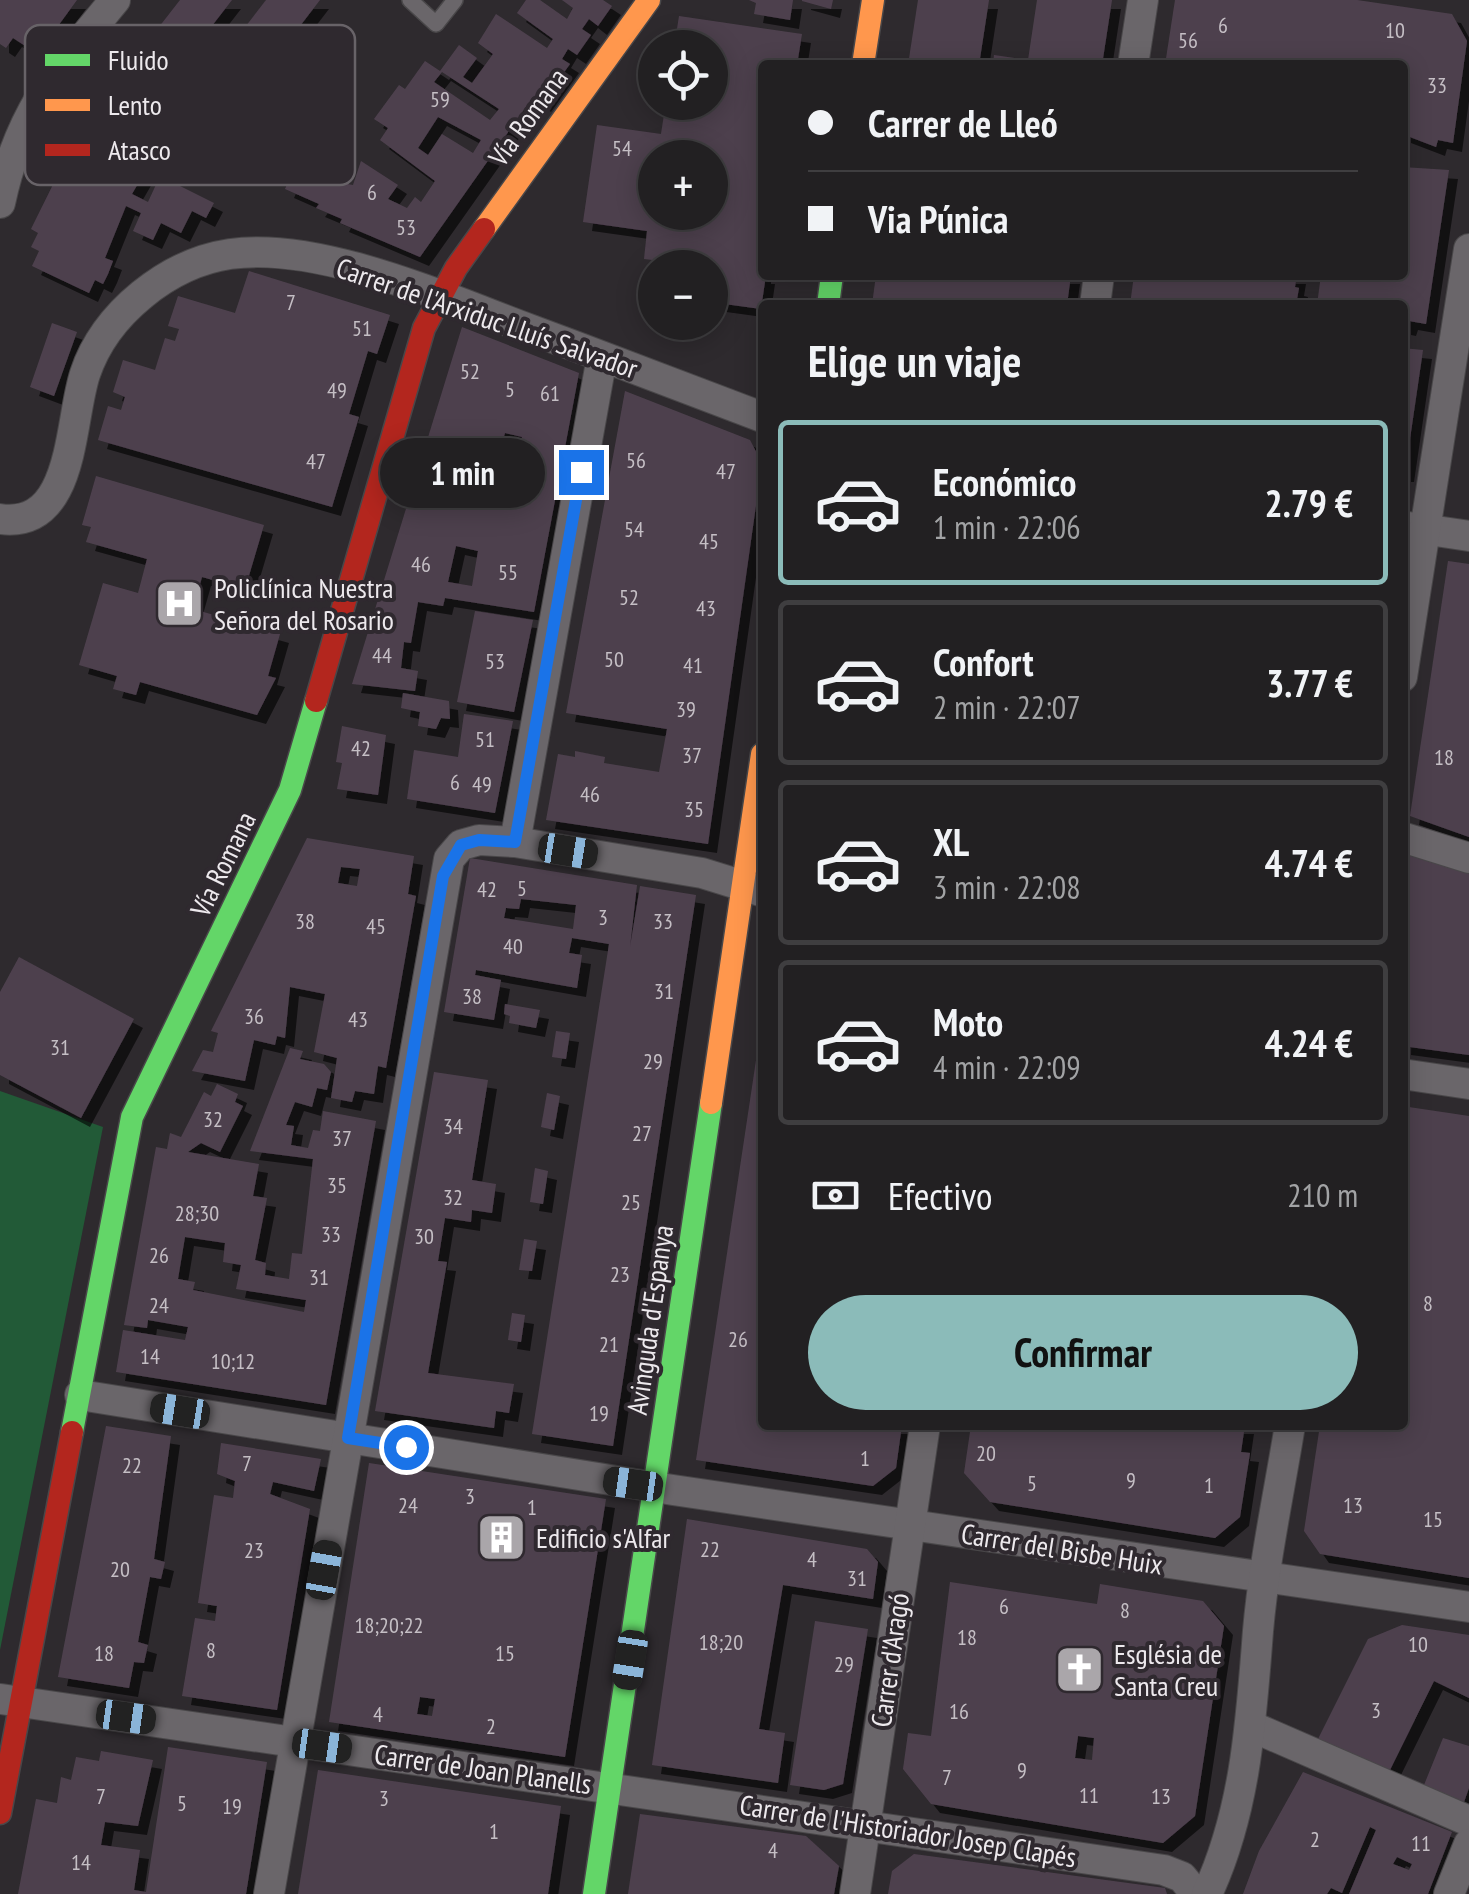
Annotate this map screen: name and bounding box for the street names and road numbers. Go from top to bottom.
street label: Vía Romana [479,60,576,174]
street label: Carrer de l'Arxiduc Lluís Salvador [332,249,643,387]
street label: Vía Romana [181,805,264,923]
street label: Avinguda d'Espanya [618,1223,681,1417]
street label: Carrer del Bisbe Huix [959,1514,1165,1583]
street label: Carrer d'Aragó [862,1591,917,1729]
street label: Carrer de Joan Planells [372,1735,594,1802]
street label: Carrer de l'Historiador Josep Clapés [737,1786,1079,1875]

